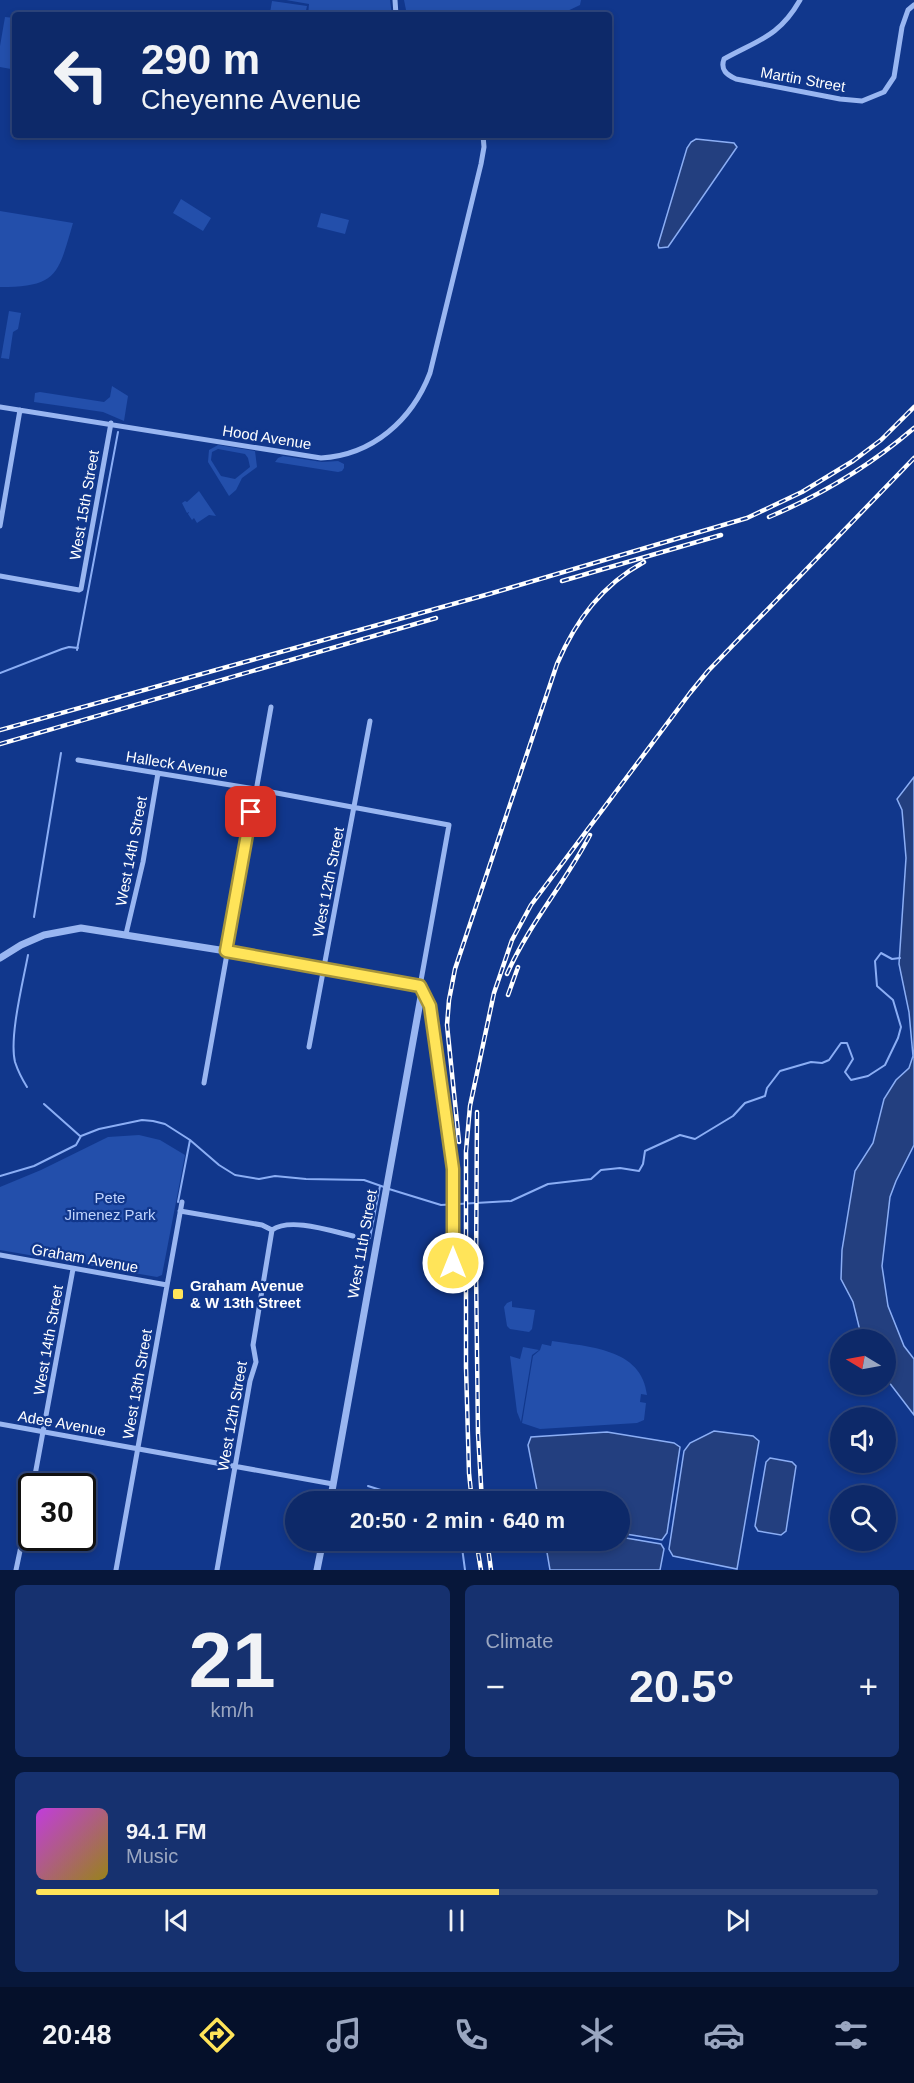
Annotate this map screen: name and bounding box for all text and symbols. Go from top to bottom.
icon: left [42,36,120,114]
text: 290 m [141,36,260,83]
street label: Martin Street [759,63,848,95]
text: Cheyenne Avenue [141,85,361,115]
street label: Hood Avenue [221,422,313,452]
street label: West 15th Street [66,448,102,561]
street label: Halleck Avenue [125,748,229,780]
pin [225,786,276,837]
street label: West 14th Street [112,794,150,907]
icon: arrive [234,795,267,828]
street label: West 12th Street [309,825,347,938]
street label: West 11th Street [344,1187,380,1300]
park label: Pete Jimenez Park [65,1189,156,1223]
position arrow [421,1231,485,1295]
street label: Graham Avenue [30,1240,140,1276]
place label: Graham Avenue & W 13th Street [190,1277,304,1311]
street label: West 14th Street [30,1283,66,1396]
marker: Graham Avenue & W 13th Street [171,1287,185,1301]
street label: West 13th Street [119,1327,155,1440]
north arrow [830,1329,896,1395]
map controls [830,1329,896,1551]
street label: West 12th Street [214,1359,250,1472]
street label: Adee Avenue [17,1407,107,1439]
button: sound [830,1407,896,1473]
speed limit sign: 30 [18,1473,96,1551]
button: search [830,1485,896,1551]
text: 20:50 · 2 min · 640 m [350,1508,565,1533]
text: 21 [189,1616,276,1704]
text: Climate [486,1630,553,1652]
text: 20.5° [629,1661,735,1712]
text: − [486,1668,505,1705]
text: + [859,1668,878,1705]
text: km/h [211,1699,254,1721]
text: 94.1 FM [126,1819,207,1844]
text: Music [126,1845,178,1867]
icon: previous [160,1904,193,1937]
icon: pause [440,1904,473,1937]
icon: next [721,1904,754,1937]
icon: directions [196,2014,238,2056]
icon: music [323,2014,365,2056]
icon: phone [450,2014,492,2056]
icon: climate [576,2014,618,2056]
icon: car [703,2014,745,2056]
icon: filters [830,2014,872,2056]
text: 20:48 [42,2020,111,2050]

